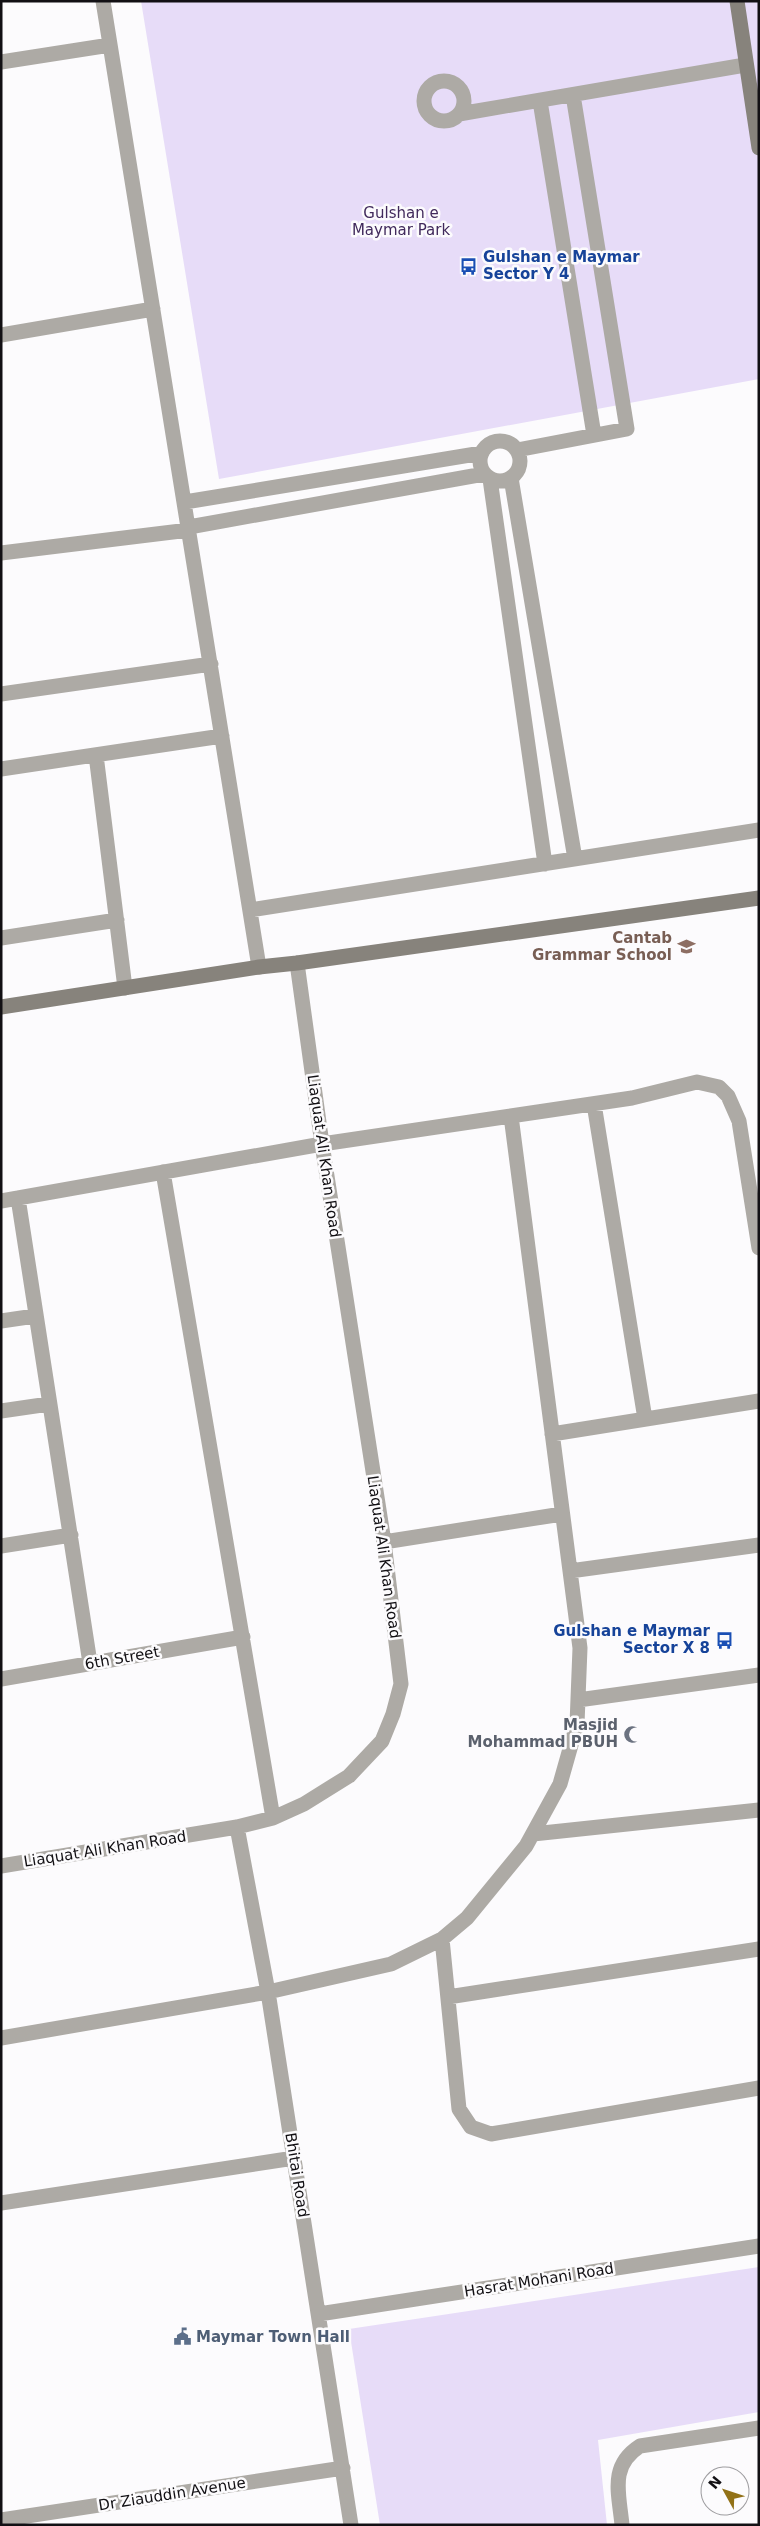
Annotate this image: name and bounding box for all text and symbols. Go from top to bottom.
park label: Gulshan e Maymar Park [352,204,450,239]
place label: Gulshan e Maymar Sector Y 4 [483,248,640,283]
bus stop icon: Gulshan e Maymar Sector Y 4 [459,256,479,276]
place label: Cantab Grammar School [532,929,672,964]
school or university icon: Cantab Grammar School [676,937,696,957]
street label: Liaquat Ali Khan Road [304,1073,344,1239]
street label: Liaquat Ali Khan Road [364,1474,404,1640]
place label: Gulshan e Maymar Sector X 8 [553,1622,711,1657]
bus stop icon: Gulshan e Maymar Sector X 8 [714,1630,734,1650]
street label: 6th Street [83,1643,161,1673]
place label: Masjid Mohammad PBUH [467,1716,618,1751]
mosque icon: Masjid Mohammad PBUH [622,1724,642,1744]
street label: Liaquat Ali Khan Road [22,1827,188,1871]
street label: Bhitai Road [281,2131,313,2219]
street label: Hasrat Mohani Road [463,2259,615,2301]
public building icon: Maymar Town Hall [172,2327,192,2347]
place label: Maymar Town Hall [196,2328,350,2346]
north arrow [700,2466,750,2516]
street label: Dr Ziauddin Avenue [97,2473,247,2515]
text: N [705,2473,725,2492]

